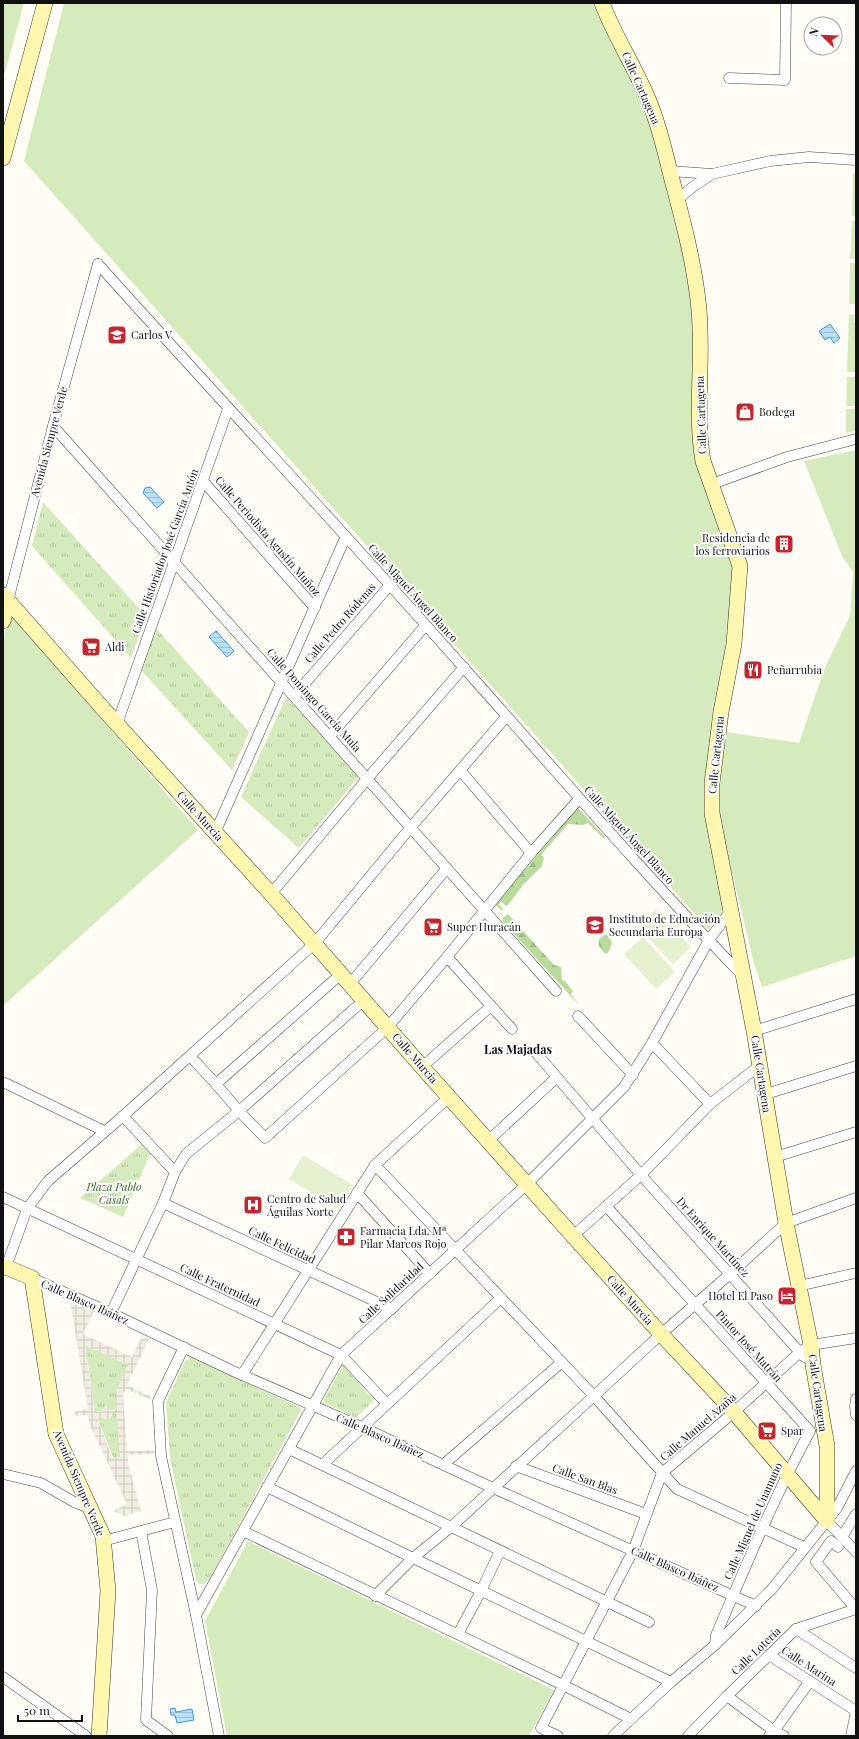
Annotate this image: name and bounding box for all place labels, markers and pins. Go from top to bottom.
school or university icon: Carlos V [106,324,128,346]
place label: Carlos V [131,327,172,342]
shop icon: Bodega [734,401,756,423]
place label: Bodega [759,404,796,419]
place label: Residencia de los ferroviarios [696,530,770,558]
building icon: Residencia de los ferroviarios [773,533,795,555]
supermarket icon: Aldi [80,636,102,658]
place label: Aldi [104,639,125,654]
restaurant icon: Peñarrubia [742,659,764,681]
place label: Peñarrubia [767,662,823,677]
place label: Instituto de Educación Secundaria Europa [609,911,721,939]
school or university icon: Instituto de Educación Secundaria Europa [584,914,606,936]
supermarket icon: Super Huracán [422,916,444,938]
place label: Super Huracán [447,919,521,934]
place label: Centro de Salud Águilas Norte [266,1191,347,1219]
hospital icon: Centro de Salud Águilas Norte [242,1194,264,1216]
place label: Farmacia Lda. Mª Pilar Marcos Rojo [360,1223,447,1251]
pharmacy icon: Farmacia Lda. Mª Pilar Marcos Rojo [335,1226,357,1248]
hotel icon: Hotel El Paso [776,1285,798,1307]
place label: Hotel El Paso [708,1288,773,1303]
supermarket icon: Spar [756,1420,778,1442]
place label: Spar [781,1423,804,1438]

